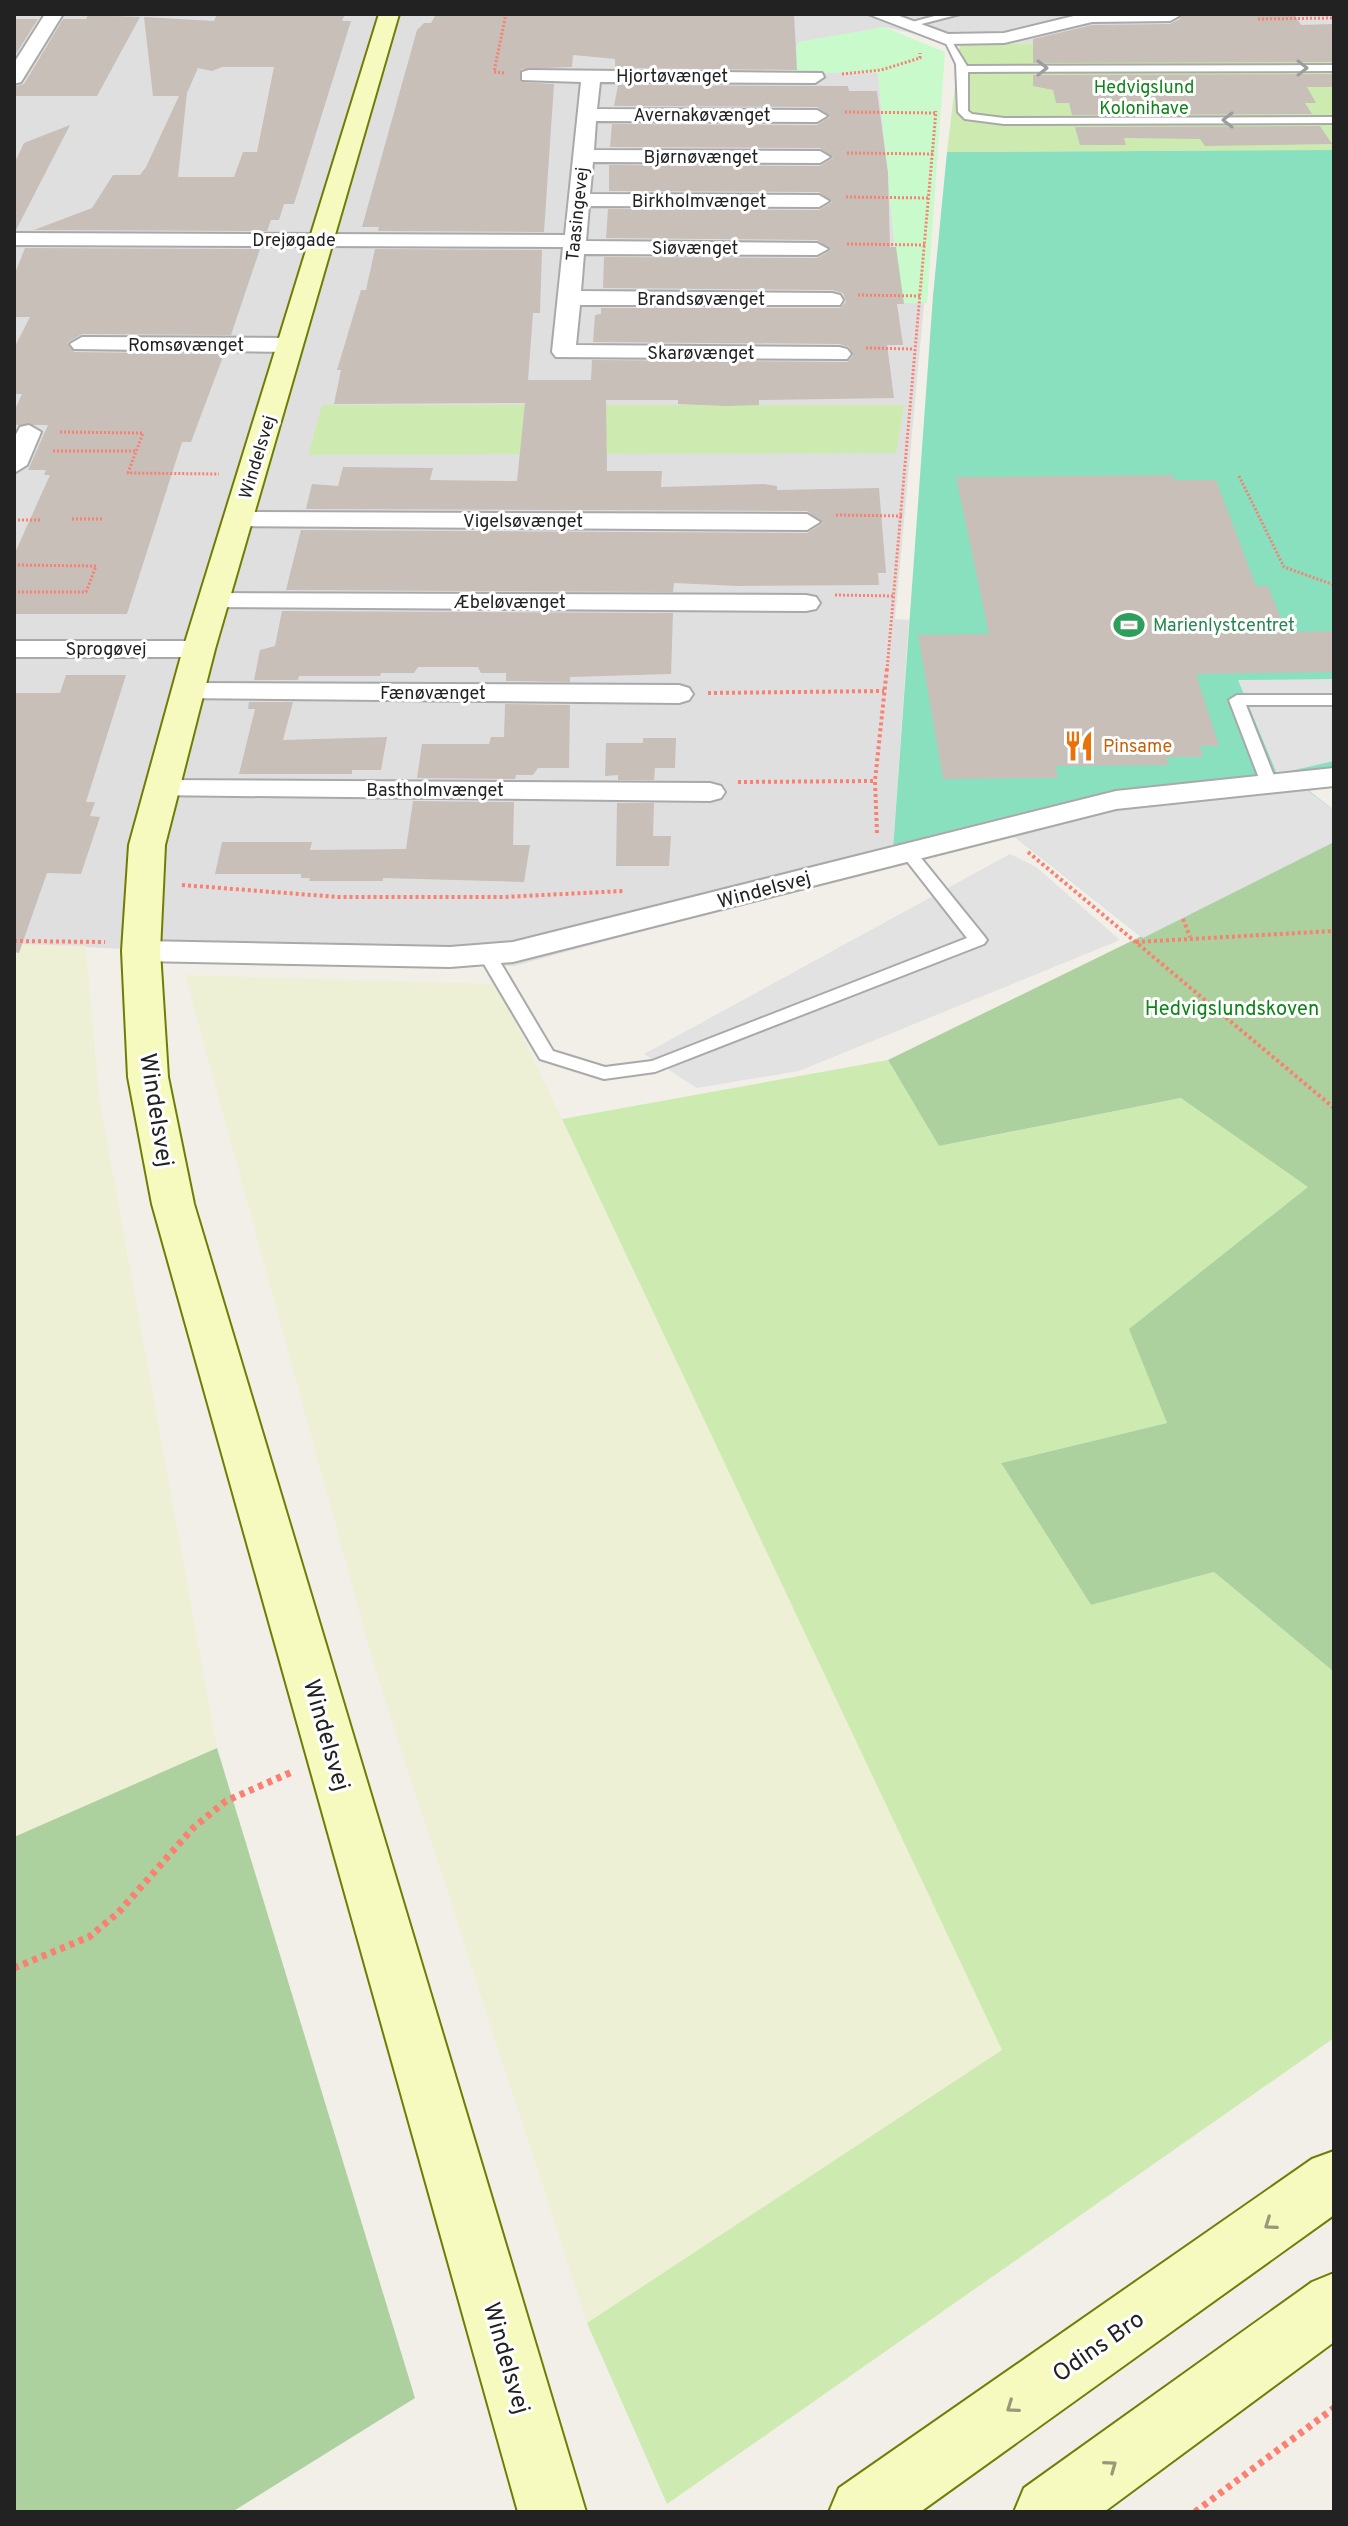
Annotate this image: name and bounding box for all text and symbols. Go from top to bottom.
one-way arrow [1036,59,1049,77]
one-way arrow [1296,59,1309,77]
street label: Hjortøvænget [616,66,728,89]
park label: Hedvigslund Kolonihave [1094,77,1194,121]
street label: Avernakøvænget [633,105,771,128]
one-way arrow [1221,111,1234,129]
street label: Bjørnøvænget [644,147,758,170]
street label: Taasingevej [562,166,595,262]
street label: Birkholmvænget [632,191,766,214]
street label: Drejøgade [252,230,336,253]
street label: Siøvænget [652,238,738,261]
street label: Brandsøvænget [637,289,765,312]
street label: Romsøvænget [128,335,244,358]
street label: Skarøvænget [647,343,755,366]
street label: Windelsvej [235,413,282,502]
street label: Vigelsøvænget [463,511,583,534]
street label: Æbeløvænget [453,592,566,615]
sports icon: Marienlystcentret [1112,608,1146,642]
place label: Marienlystcentret [1153,615,1295,638]
street label: Sprogøvej [65,639,147,662]
street label: Fænøvænget [380,683,486,706]
restaurant icon: Pinsame [1062,729,1096,763]
place label: Pinsame [1103,736,1172,759]
street label: Bastholmvænget [366,780,504,803]
street label: Windelsvej [715,866,814,916]
park label: Hedvigslundskoven [1145,997,1319,1023]
street label: Windelsvej [131,1051,179,1169]
street label: Windelsvej [295,1676,355,1795]
one-way arrow [1265,2215,1279,2229]
street label: Windelsvej [475,2299,535,2418]
street label: Odins Bro [1047,2305,1151,2390]
one-way arrow [1007,2397,1021,2412]
one-way arrow [1102,2461,1116,2476]

